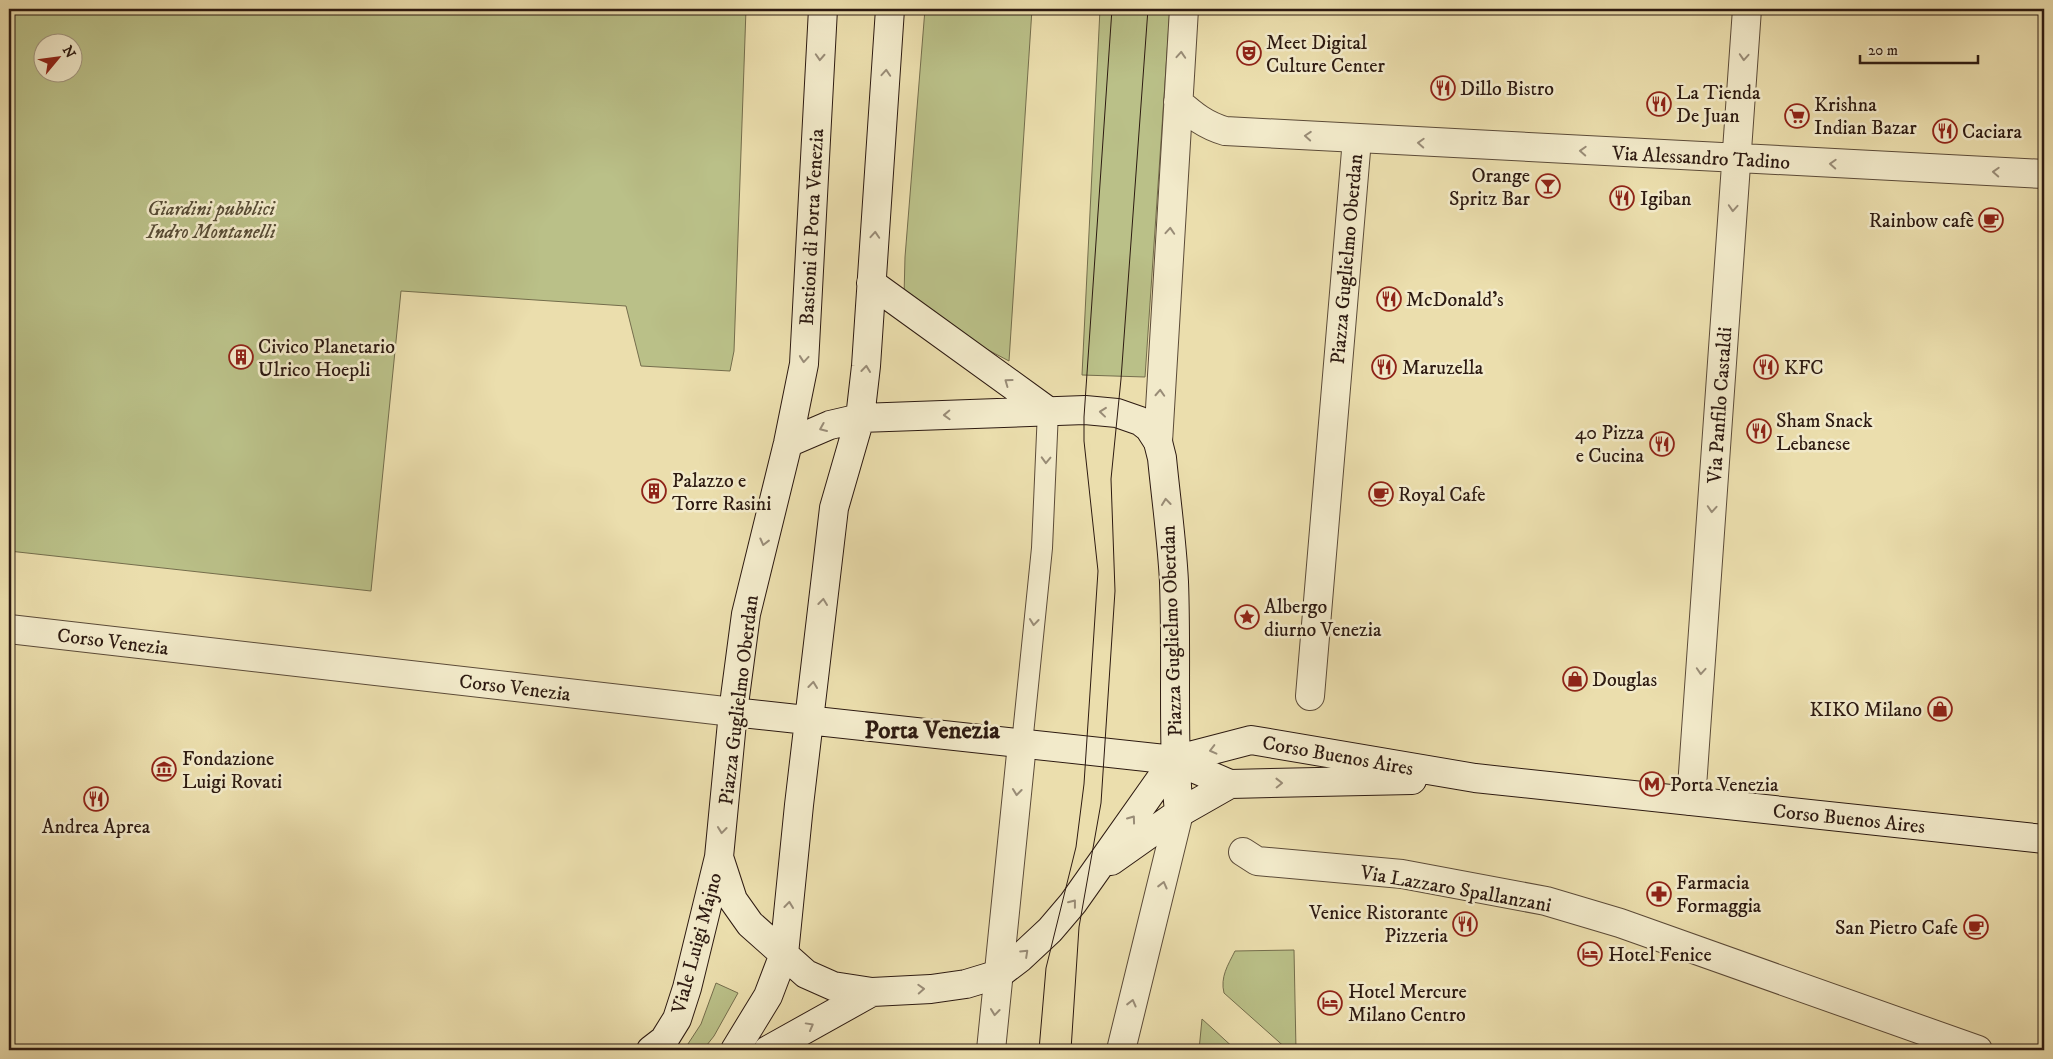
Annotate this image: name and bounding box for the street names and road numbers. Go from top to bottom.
street label: Bastioni di Porta Venezia [795,128,830,326]
street label: Via Alessandro Tadino [1610,141,1791,176]
street label: Piazza Guglielmo Oberdan [1326,152,1369,365]
street label: Via Panfilo Castaldi [1702,326,1738,485]
street label: Piazza Guglielmo Oberdan [1156,524,1189,737]
street label: Piazza Guglielmo Oberdan [714,593,765,807]
street label: Corso Venezia [56,623,170,662]
street label: Corso Venezia [458,669,572,708]
street label: Corso Buenos Aires [1260,731,1416,782]
street label: Corso Buenos Aires [1771,799,1927,840]
street label: Via Lazzaro Spallanzani [1357,860,1553,919]
street label: Viale Luigi Majno [666,870,728,1018]

